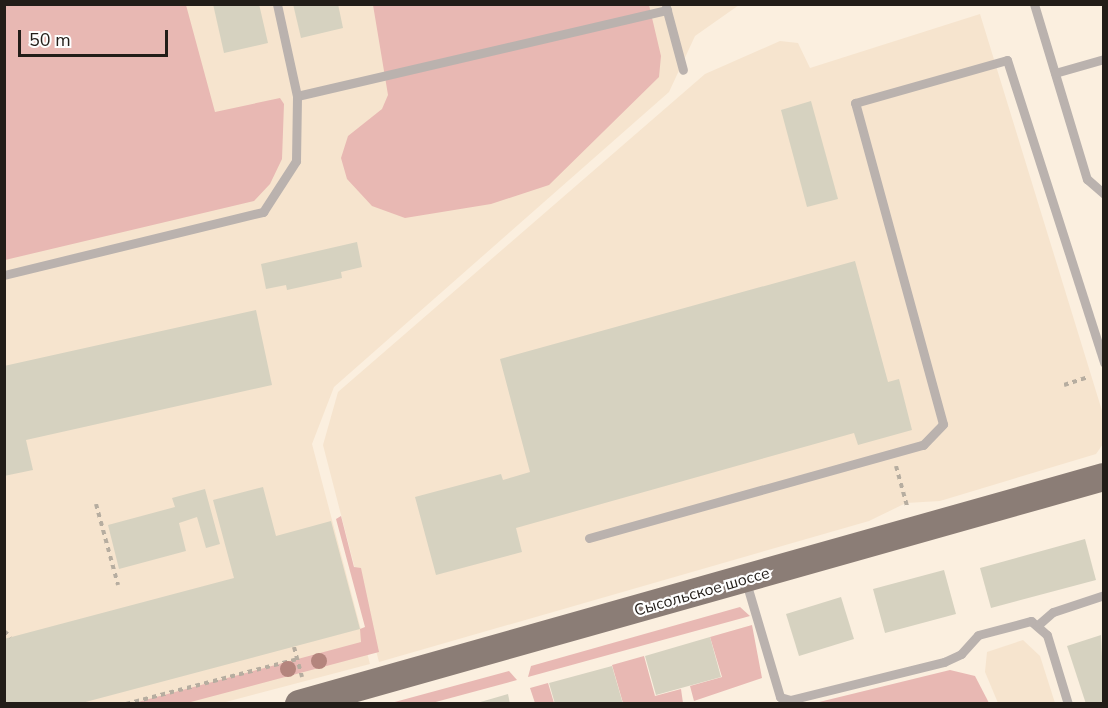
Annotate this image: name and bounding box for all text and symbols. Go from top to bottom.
scale bar [21,18,171,56]
text: 50 m [29,28,71,52]
street label: Сысольское шоссе [632,563,772,621]

